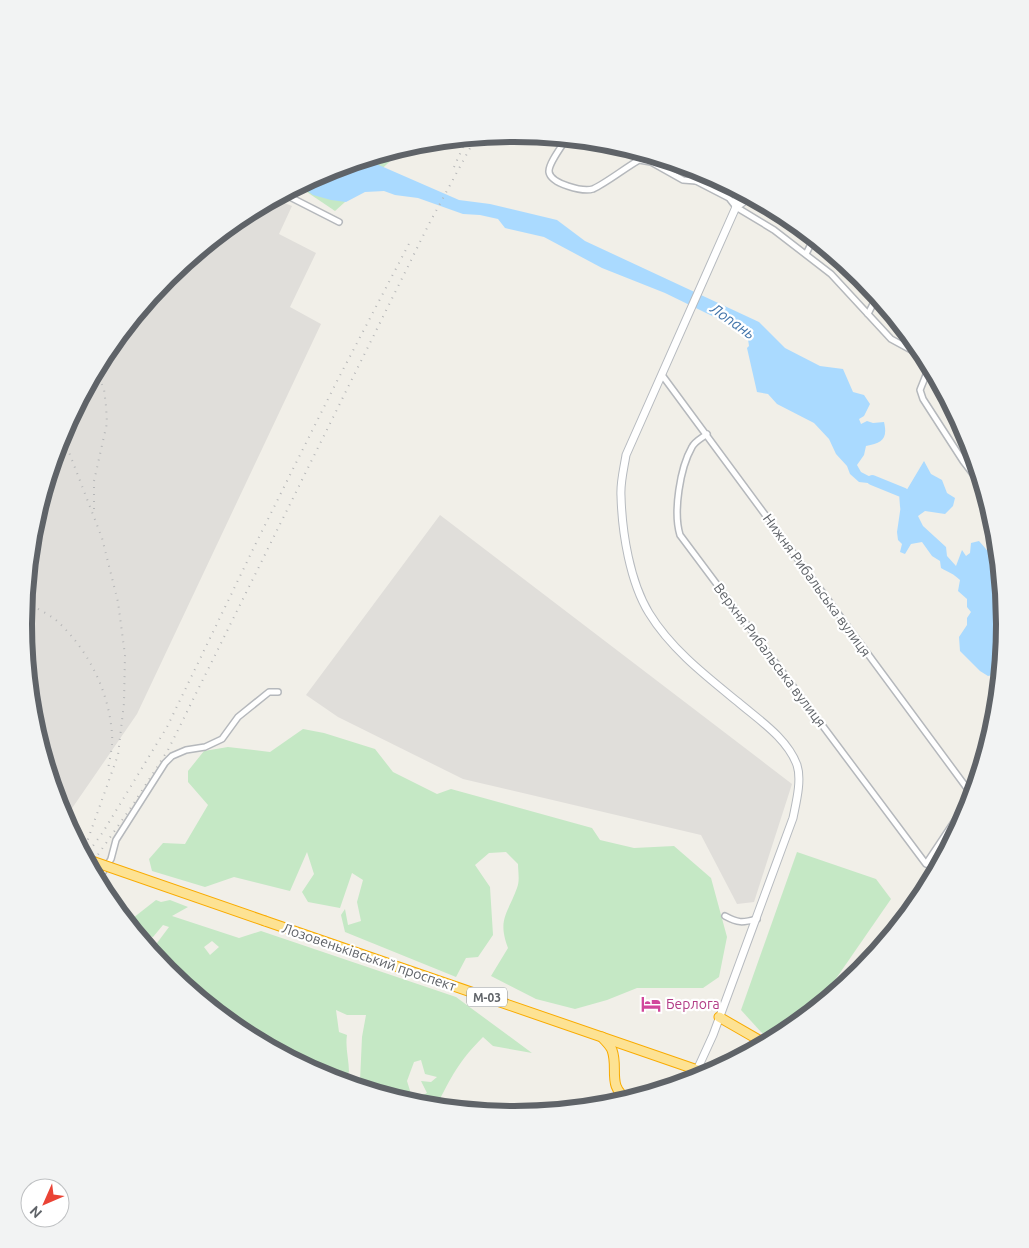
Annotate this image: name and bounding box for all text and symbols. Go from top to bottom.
water label: Лопань [707,299,758,342]
street label: Нижня Рибальська вулиця [760,510,874,660]
street label: Верхня Рибальська вулиця [711,580,829,730]
street label: Лозовеньківський проспект [280,920,458,994]
road number: М-03 [467,988,507,1006]
hotel icon: Берлога [640,993,662,1015]
place label: Берлога [666,996,720,1012]
north arrow [20,1178,70,1228]
text: N [26,1203,45,1222]

